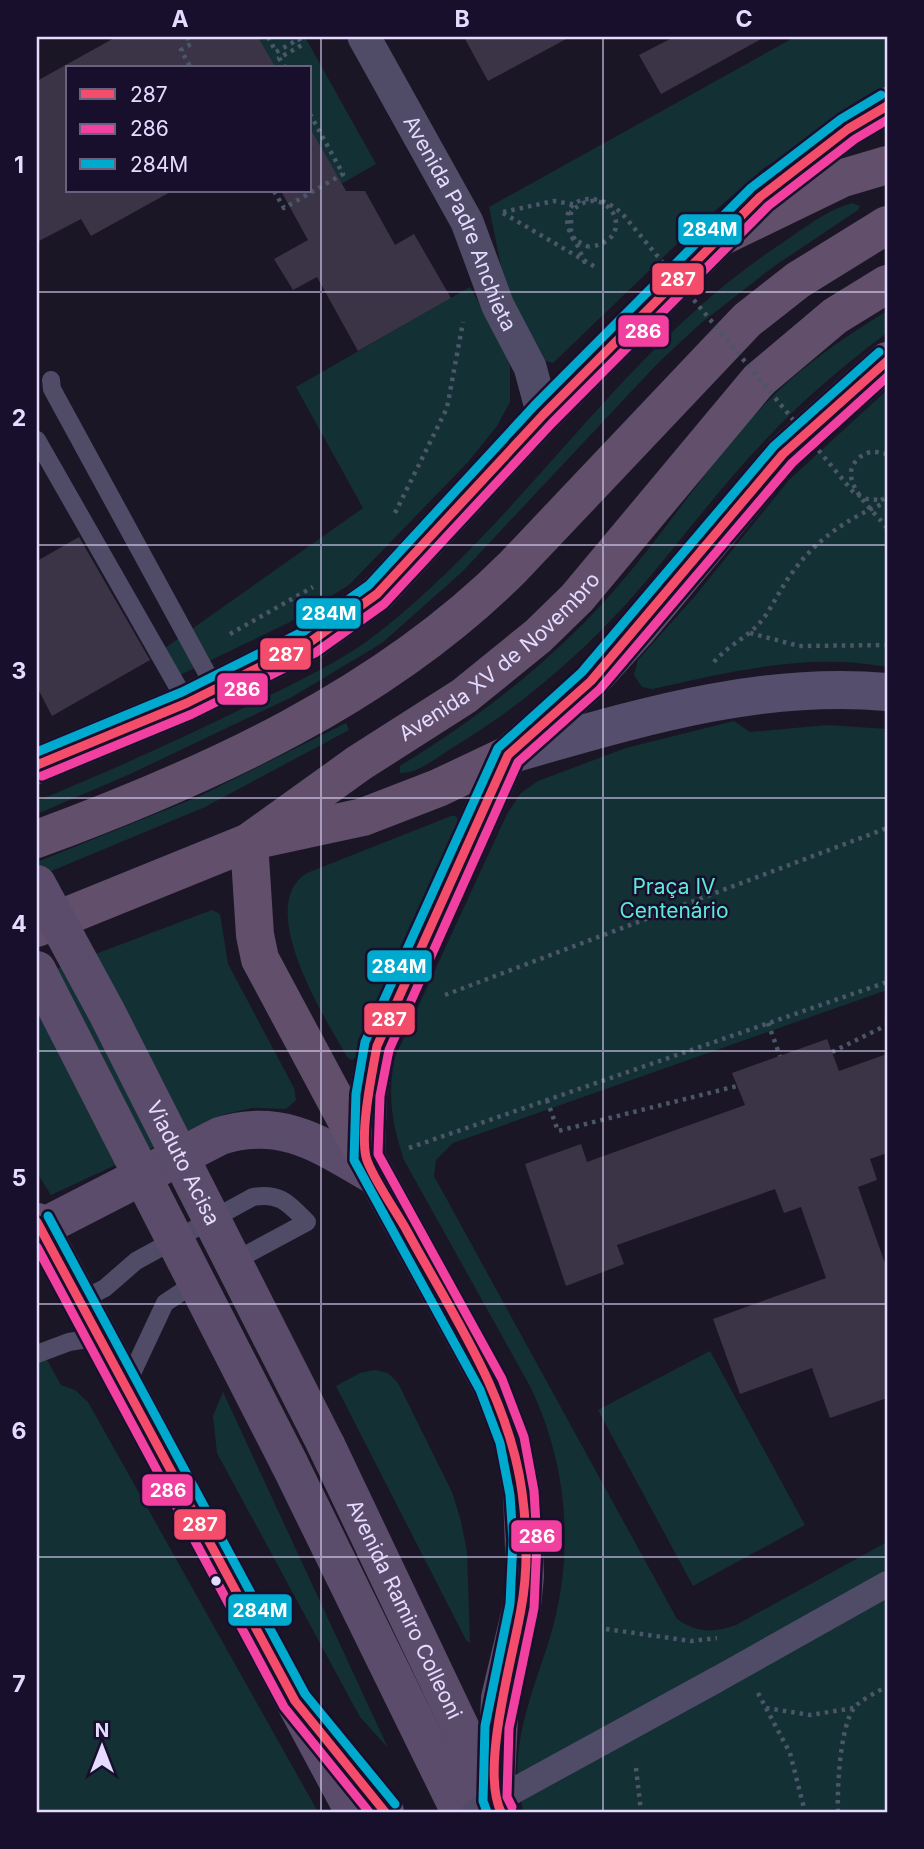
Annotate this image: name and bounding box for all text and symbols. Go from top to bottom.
text: A [171,5,189,33]
text: B [454,5,470,33]
text: C [735,5,753,33]
legend [66,66,312,192]
text: 287 [130,82,168,107]
street label: Avenida Padre Anchieta [398,111,522,335]
text: 286 [130,116,169,141]
text: 1 [14,151,24,179]
text: 284M [130,152,188,177]
line badge: 284M [677,213,743,246]
text: 284M [683,218,737,241]
line badge: 287 [651,262,705,296]
text: 287 [660,268,696,291]
line badge: 286 [617,314,670,348]
text: 286 [625,320,661,343]
text: 2 [12,404,26,432]
street label: Avenida XV de Novembro [394,567,605,746]
line badge: 284M [295,597,362,630]
text: 284M [302,602,356,625]
line badge: 287 [259,637,312,671]
text: 287 [268,643,304,666]
text: 3 [12,657,26,685]
line badge: 286 [216,672,269,706]
text: 286 [224,678,260,701]
park label: Praça IV Centenário [619,874,729,923]
text: 4 [11,910,27,938]
line badge: 284M [366,949,433,983]
text: 284M [372,955,426,978]
line badge: 287 [363,1002,416,1036]
text: 287 [371,1008,407,1031]
street label: Viaduto Acisa [142,1096,225,1229]
text: 5 [12,1164,26,1192]
text: 6 [12,1417,26,1445]
line badge: 286 [141,1473,194,1507]
text: 286 [150,1479,186,1502]
street label: Avenida Ramiro Colleoni [342,1495,467,1723]
line badge: 287 [173,1508,227,1541]
text: 287 [182,1513,218,1536]
line badge: 286 [510,1519,563,1553]
text: 286 [519,1525,555,1548]
unlabelled marker [209,1574,223,1588]
line badge: 284M [227,1593,293,1627]
text: 284M [233,1599,287,1622]
text: 7 [12,1670,26,1698]
north arrow [66,1713,136,1783]
text: N [95,1719,109,1742]

